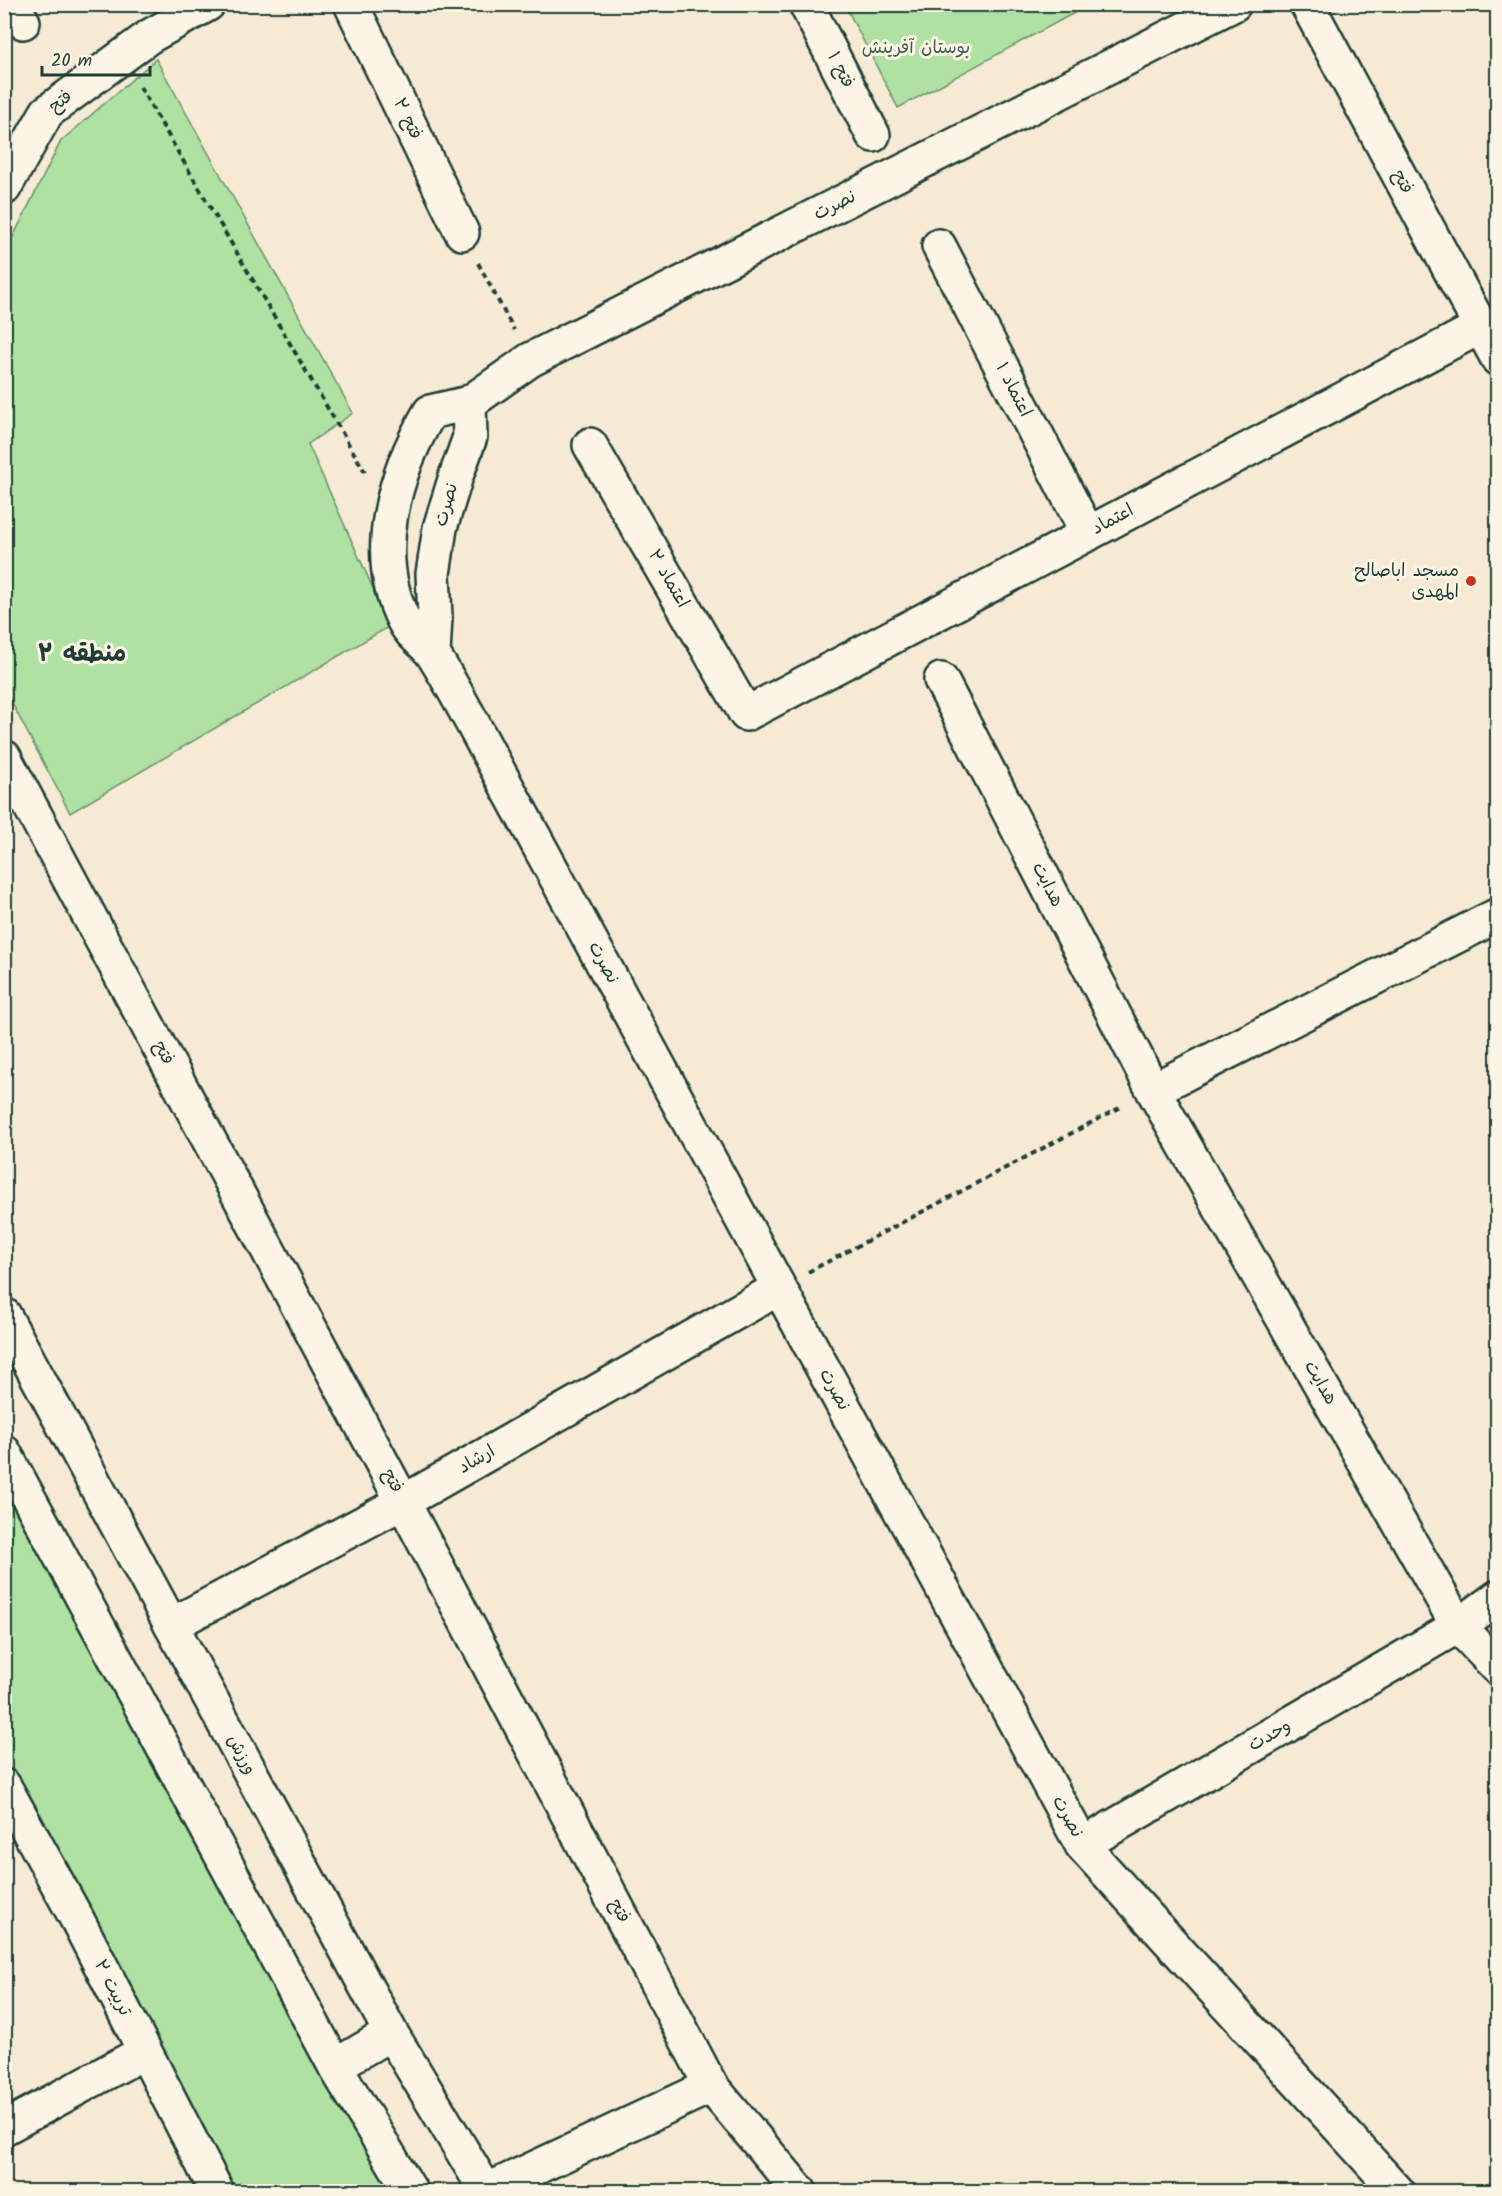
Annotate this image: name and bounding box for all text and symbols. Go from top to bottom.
park label: بوستان آفرینش [862,34,970,63]
scale bar [42,39,150,77]
text: 20 m [51,47,92,76]
street label: فتح ۱ [819,47,861,93]
street label: فتح [43,83,79,121]
street label: فتح ۲ [384,93,430,145]
street label: فتح [1384,165,1420,199]
street label: نصرت [809,183,861,229]
street label: اعتماد ۱ [987,357,1039,423]
street label: نصرت [427,480,467,530]
street label: اعتماد [1087,497,1139,543]
street label: اعتماد ۲ [639,544,697,614]
place label: مسجد اباصالح المهدی [1354,557,1459,607]
marker: مسجد اباصالح المهدی [1464,574,1478,588]
district label: منطقه ۲ [38,635,126,674]
street label: هدایت [1023,857,1071,913]
street label: نصرت [580,937,626,989]
street label: فتح [145,1036,181,1070]
street label: هدایت [1296,1355,1344,1411]
street label: نصرت [811,1364,857,1416]
street label: ارشاد [453,1438,501,1482]
street label: فتح [374,1464,410,1498]
street label: وحدت [1243,1712,1297,1760]
street label: ورزش [218,1730,264,1780]
street label: نصرت [1044,1791,1090,1843]
street label: فتح [601,1894,637,1928]
street label: تربیت ۲ [85,1955,139,2022]

